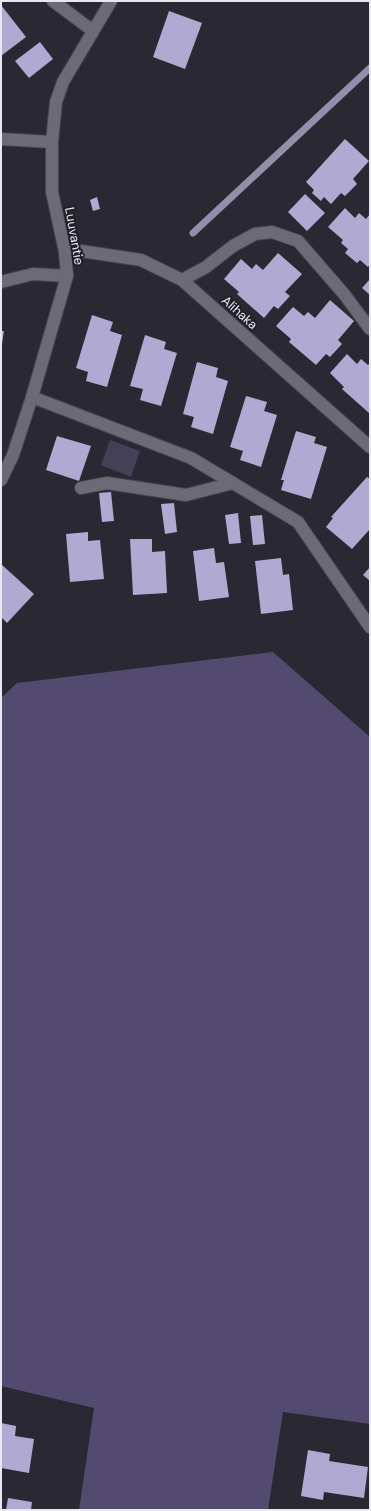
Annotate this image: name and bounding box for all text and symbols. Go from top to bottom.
street label: Luuvantie [61,206,88,266]
street label: Alihaka [218,292,261,333]

